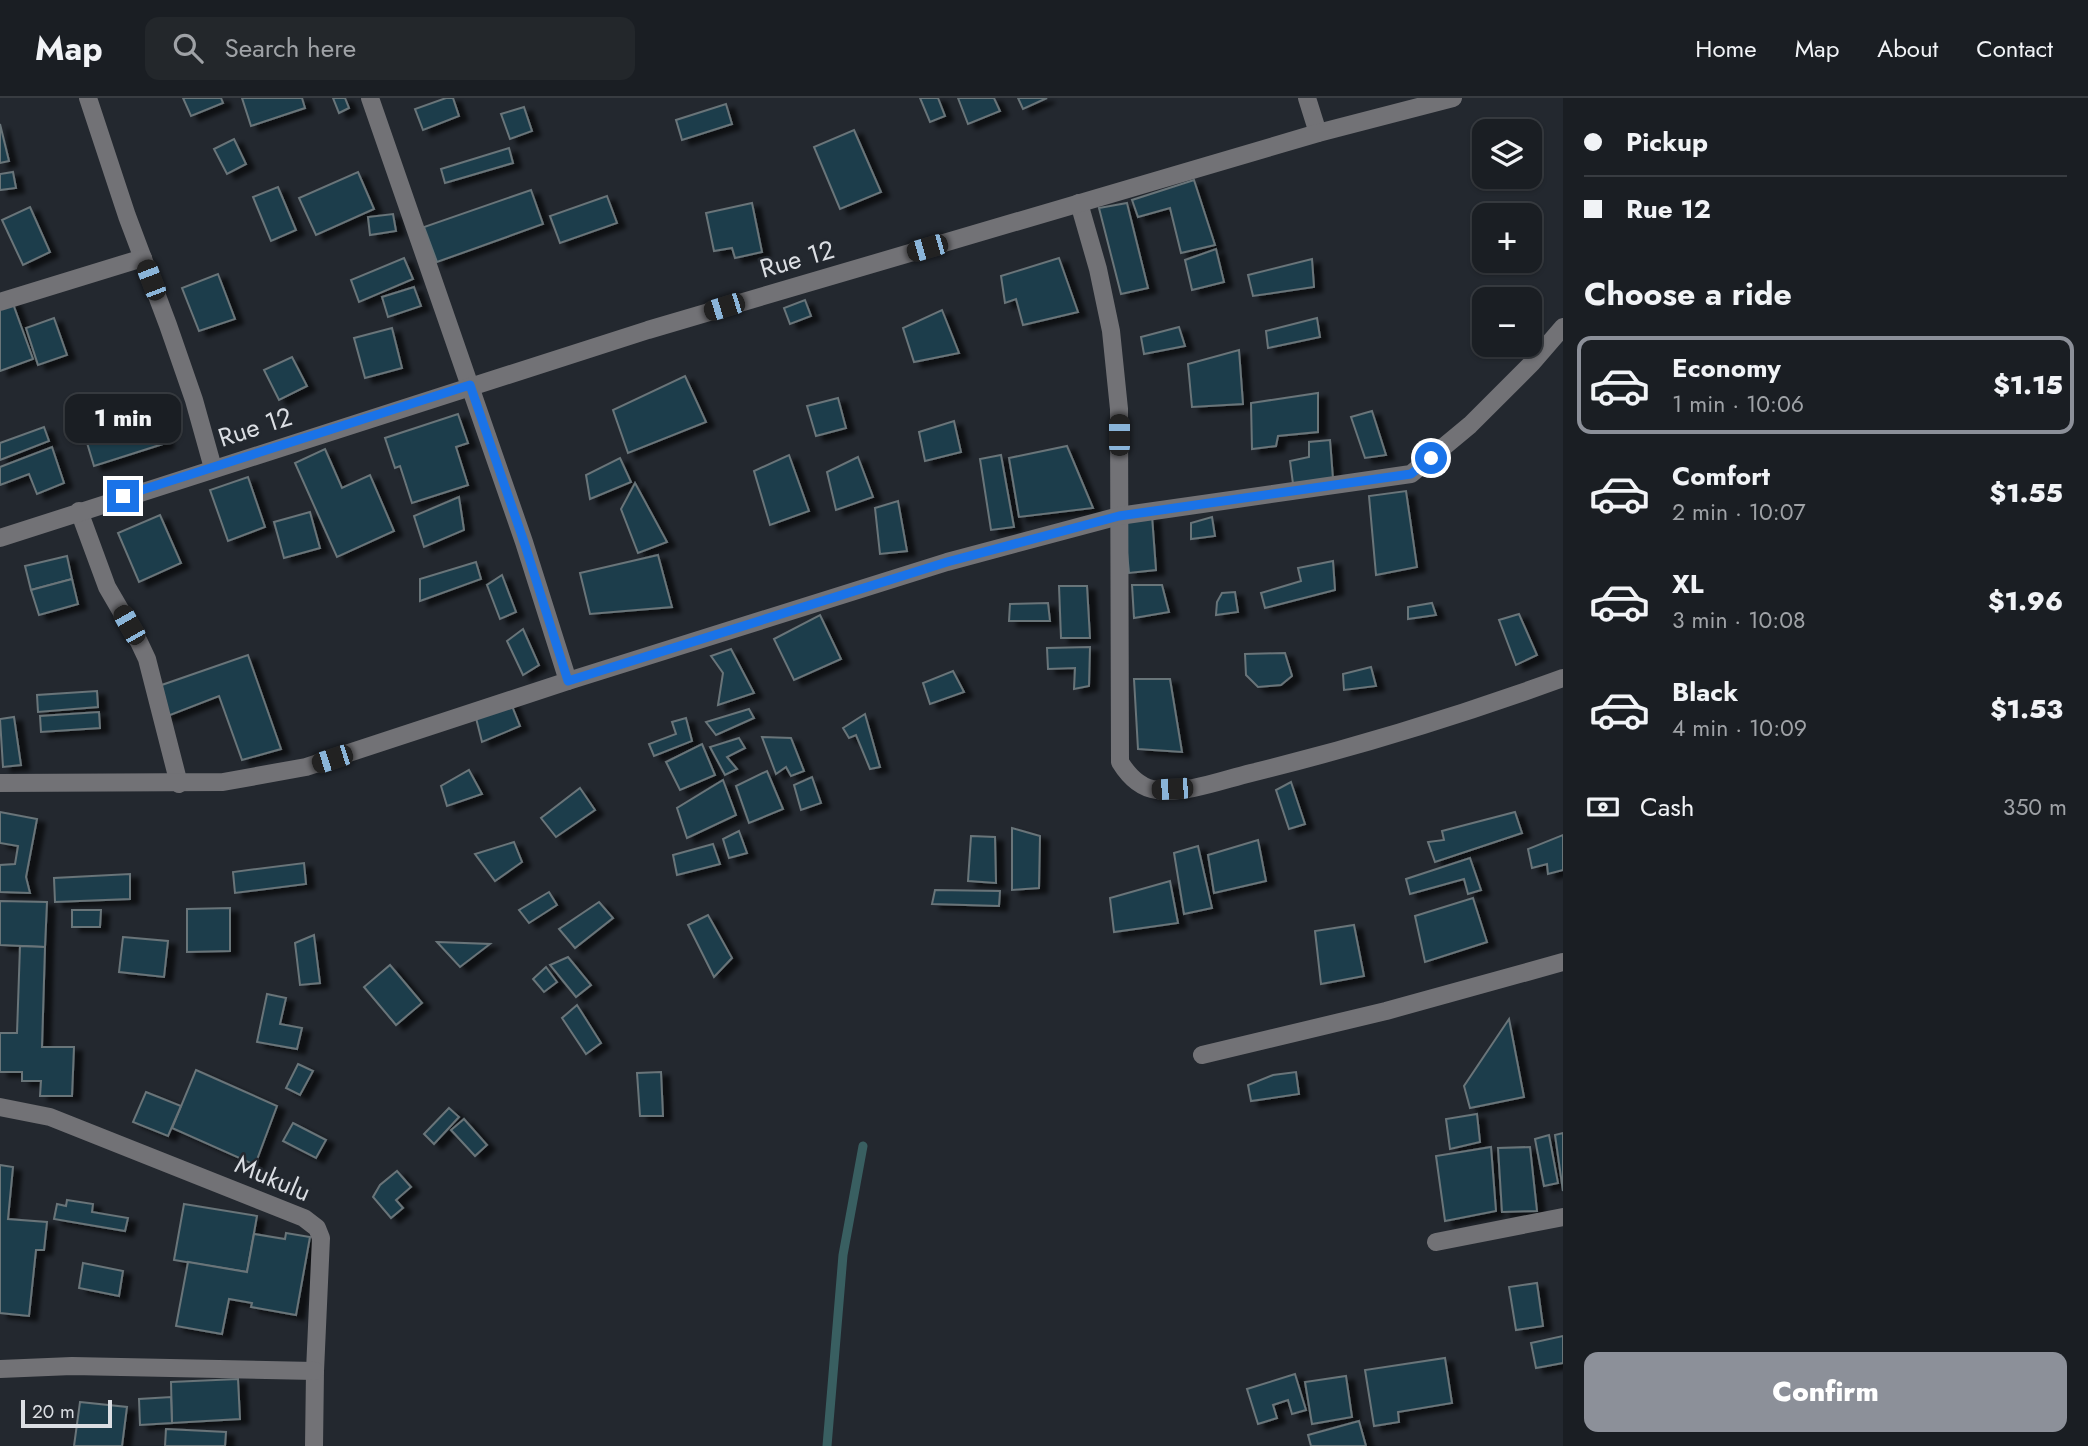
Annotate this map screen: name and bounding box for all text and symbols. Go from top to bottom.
search box [145,17,635,80]
text: Map [35,25,103,72]
icon: search [169,29,207,67]
text: Search here [225,29,356,67]
text: Home [1695,31,1757,66]
text: Map [1795,31,1839,66]
text: About [1877,31,1938,66]
text: Contact [1976,31,2053,66]
map controls [1472,119,1542,357]
button: layers [1472,119,1542,189]
text: Pickup [1626,123,1708,161]
text: Rue 12 [1626,190,1711,228]
button: + [1472,203,1542,273]
street label: Rue 12 [755,230,839,288]
car [904,232,951,264]
car [134,257,169,303]
text: Choose a ride [1584,271,1792,317]
button: − [1472,287,1542,357]
car [701,291,748,323]
text: Economy [1672,349,1781,387]
icon: car [1588,354,1651,417]
text: $1.15 [1993,366,2063,404]
text: 1 min · 10:06 [1672,387,1804,421]
callout: 1 min [65,394,181,444]
street label: Rue 12 [213,397,297,457]
text: 1 min [94,401,152,435]
car [1109,414,1130,456]
route start [1415,442,1447,474]
text: Comfort [1672,457,1770,495]
icon: car [1588,462,1651,525]
text: $1.55 [1989,474,2063,512]
route end [107,480,139,512]
text: 2 min · 10:07 [1672,495,1806,529]
text: XL [1672,565,1704,603]
icon: car [1588,570,1651,633]
text: $1.96 [1988,582,2063,620]
car [110,602,149,648]
text: 3 min · 10:08 [1672,603,1806,637]
text: Black [1672,673,1738,711]
icon: car [1588,678,1651,741]
text: $1.53 [1990,690,2063,728]
text: 4 min · 10:09 [1672,711,1807,745]
car [309,743,356,775]
car [1151,777,1194,801]
icon: cash [1584,788,1622,826]
text: Cash [1640,788,1694,826]
text: 350 m [2003,790,2067,824]
street label: Mukulu [229,1145,317,1211]
button: Confirm [1584,1352,2067,1432]
scale bar [21,1397,112,1429]
text: 20 m [32,1398,75,1425]

